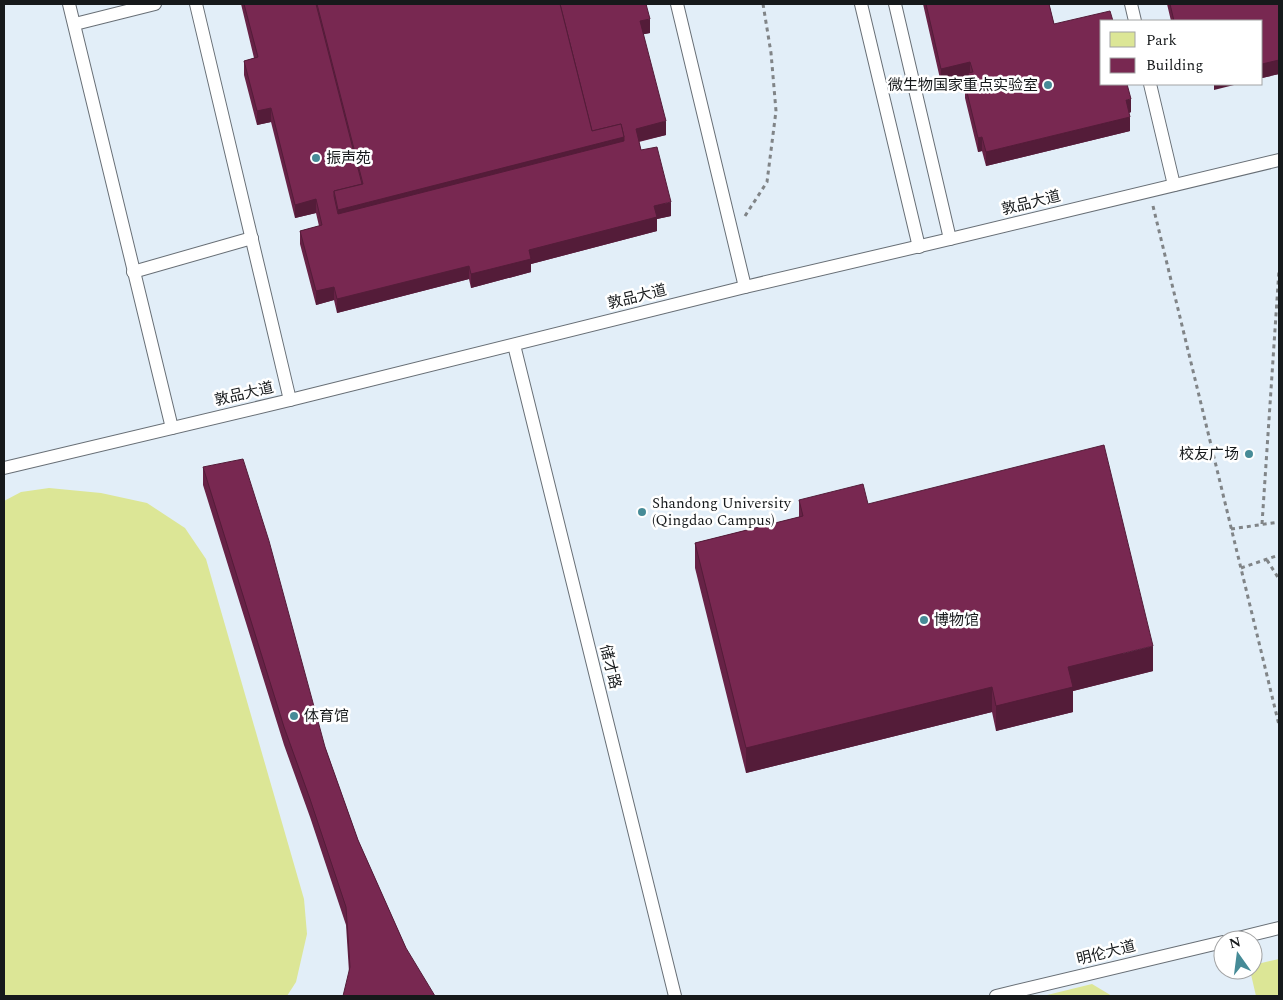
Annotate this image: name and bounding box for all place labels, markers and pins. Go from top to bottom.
place label: 微生物国家重点实验室 [888,74,1038,97]
marker: 微生物国家重点实验室 [1042,79,1054,91]
place label: 振声苑 [326,147,371,170]
marker: 振声苑 [310,152,322,164]
place label: 校友广场 [1179,443,1239,466]
marker: 校友广场 [1243,448,1255,460]
place label: Shandong University (Qingdao Campus) [652,492,792,532]
marker: Shandong University (Qingdao Campus) [636,506,648,518]
place label: 博物馆 [934,609,979,632]
marker: 博物馆 [918,614,930,626]
place label: 体育馆 [304,705,349,728]
marker: 体育馆 [288,710,300,722]

